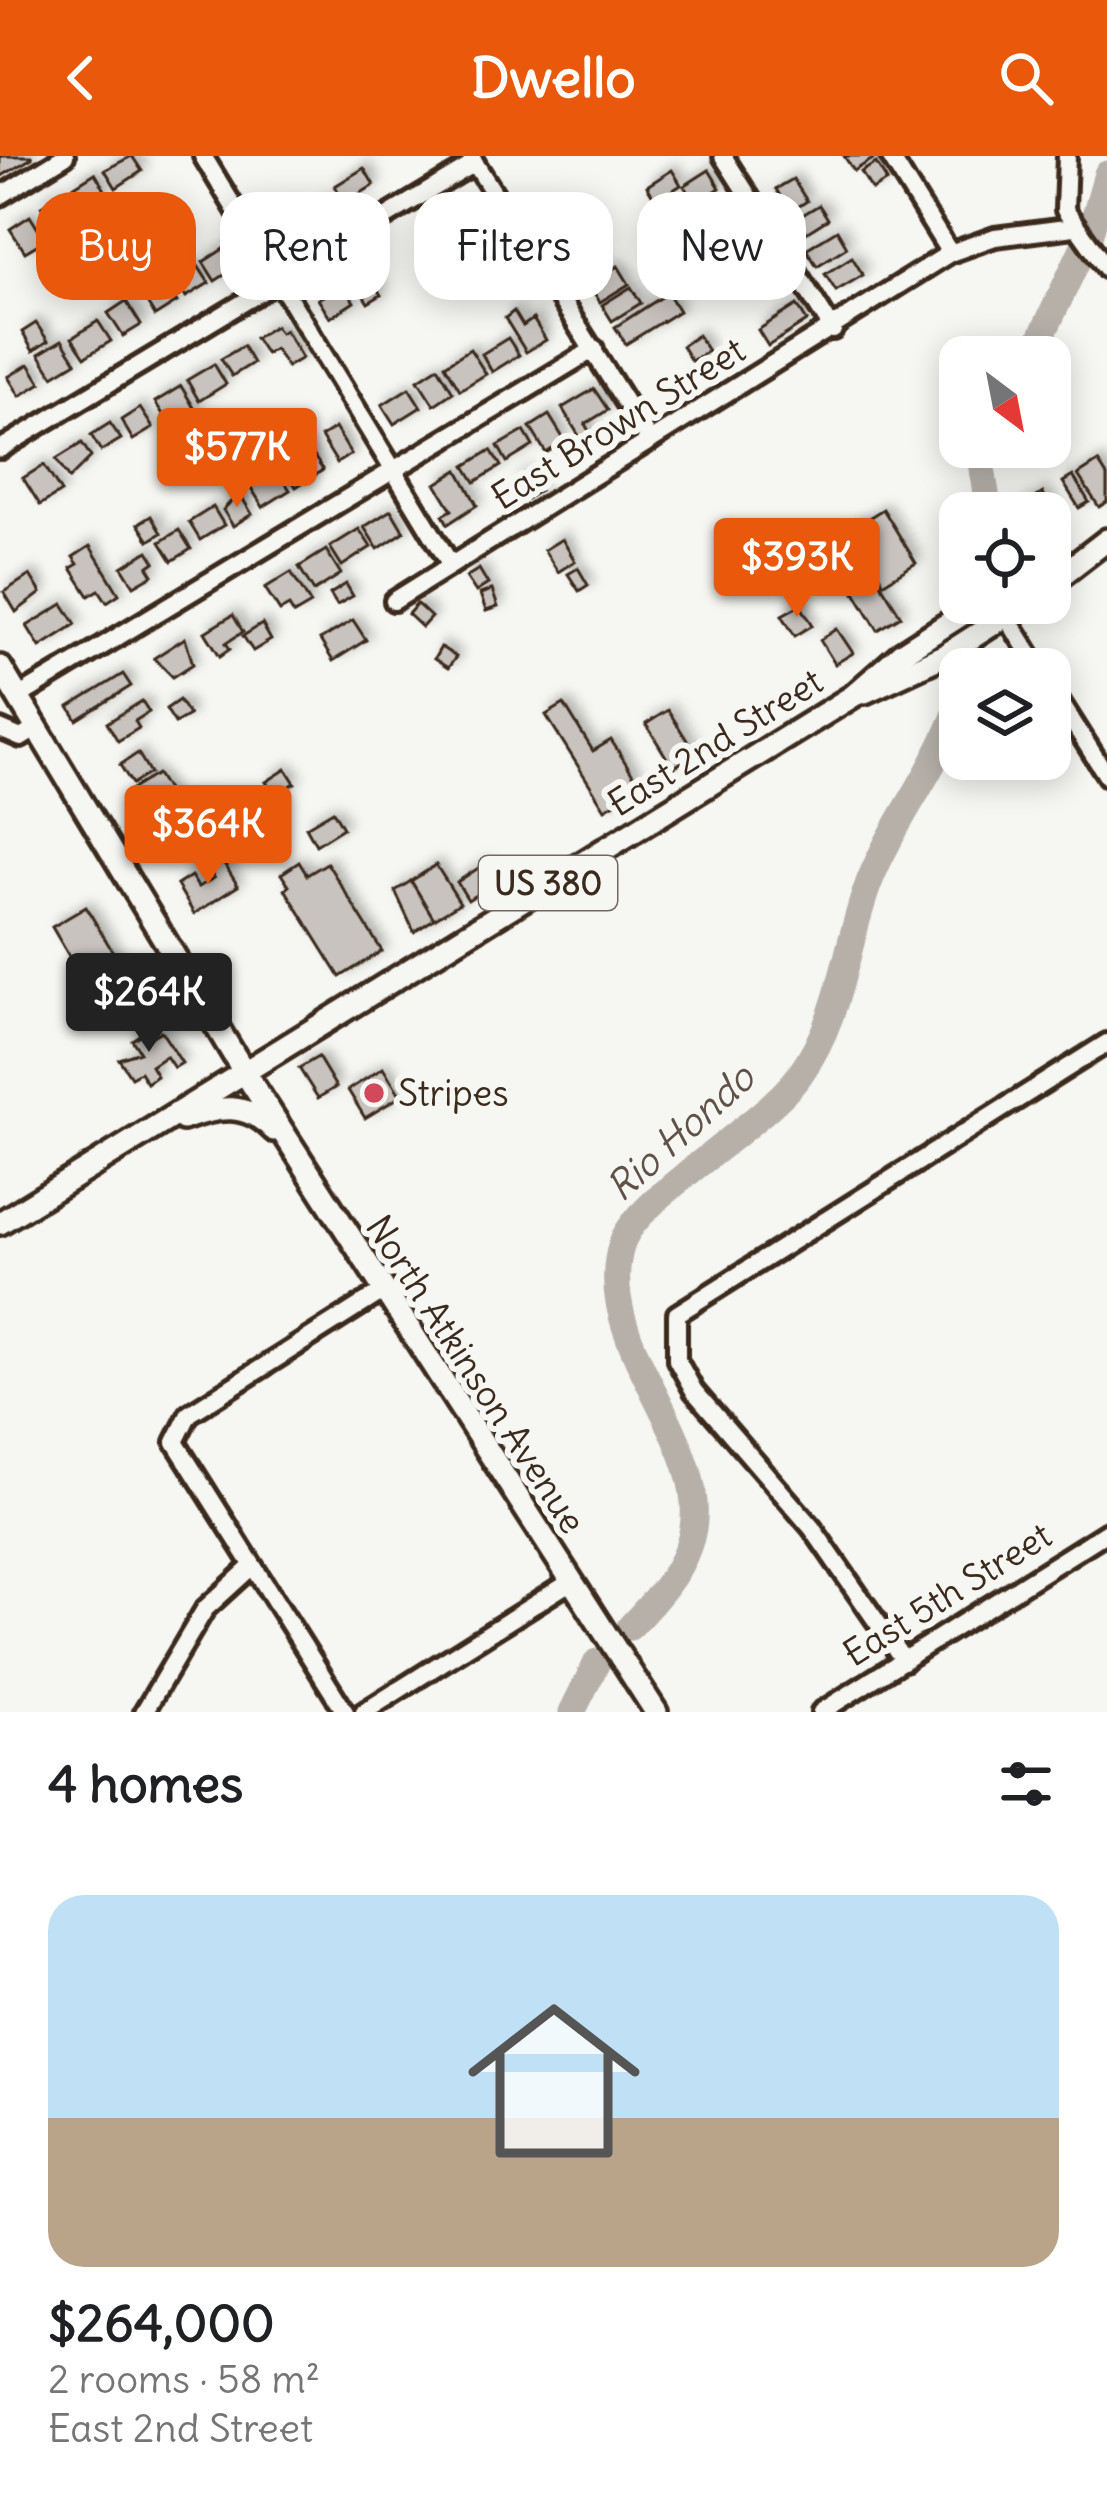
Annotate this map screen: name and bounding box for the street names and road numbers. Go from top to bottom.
street label: East Brown Street [483,327,753,519]
street label: East 2nd Street [600,659,831,826]
road number: US 380 [479,856,617,910]
street label: North Atkinson Avenue [356,1207,595,1542]
street label: East 5th Street [835,1513,1059,1676]

